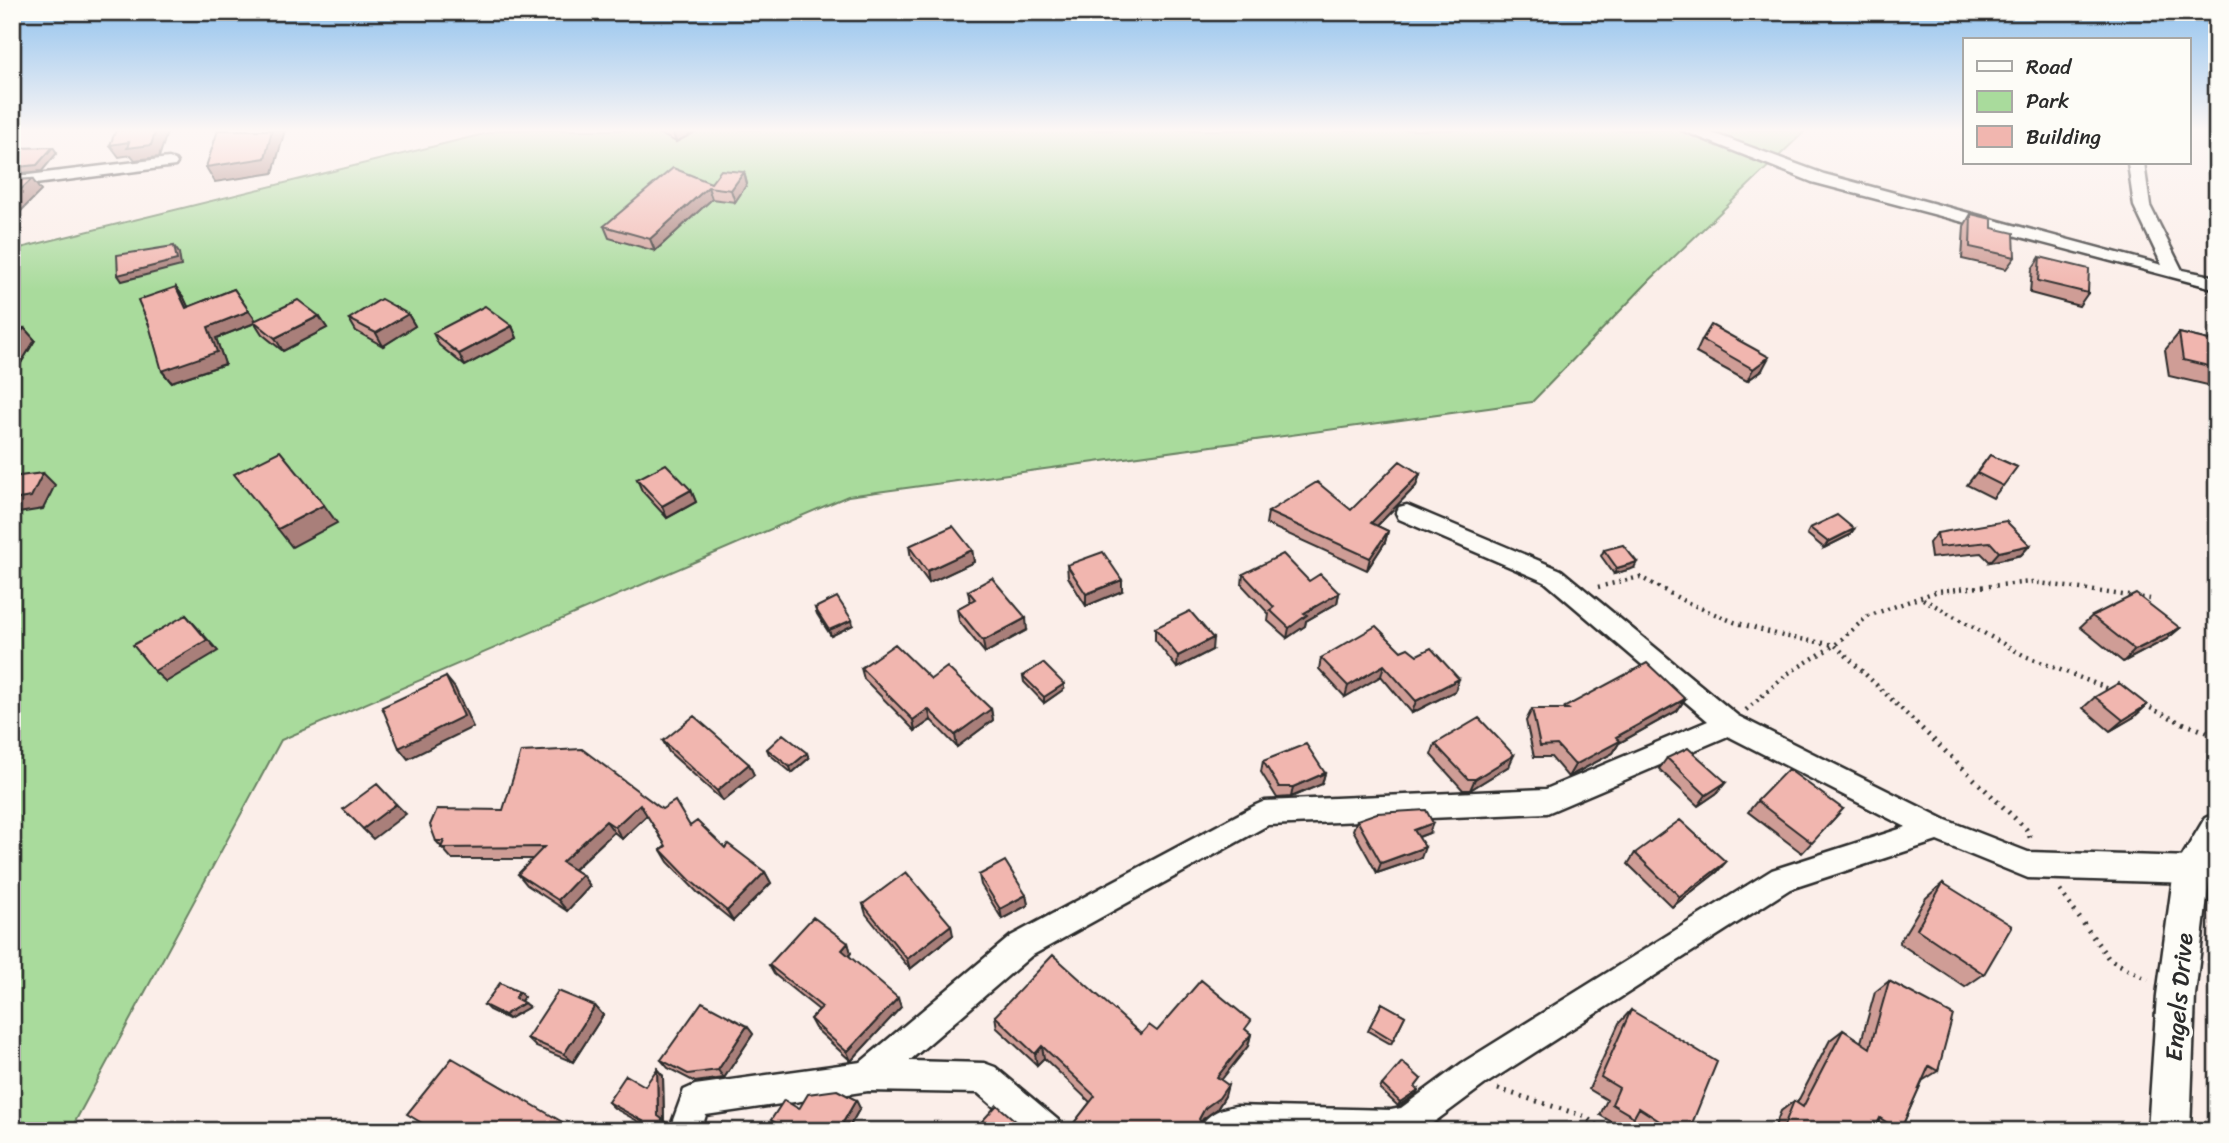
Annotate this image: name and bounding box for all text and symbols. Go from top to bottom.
legend [1963,38,2190,164]
text: Road [2026,48,2073,86]
text: Park [2026,82,2069,120]
text: Building [2026,118,2102,156]
street label: Engels Drive [2152,931,2206,1063]

